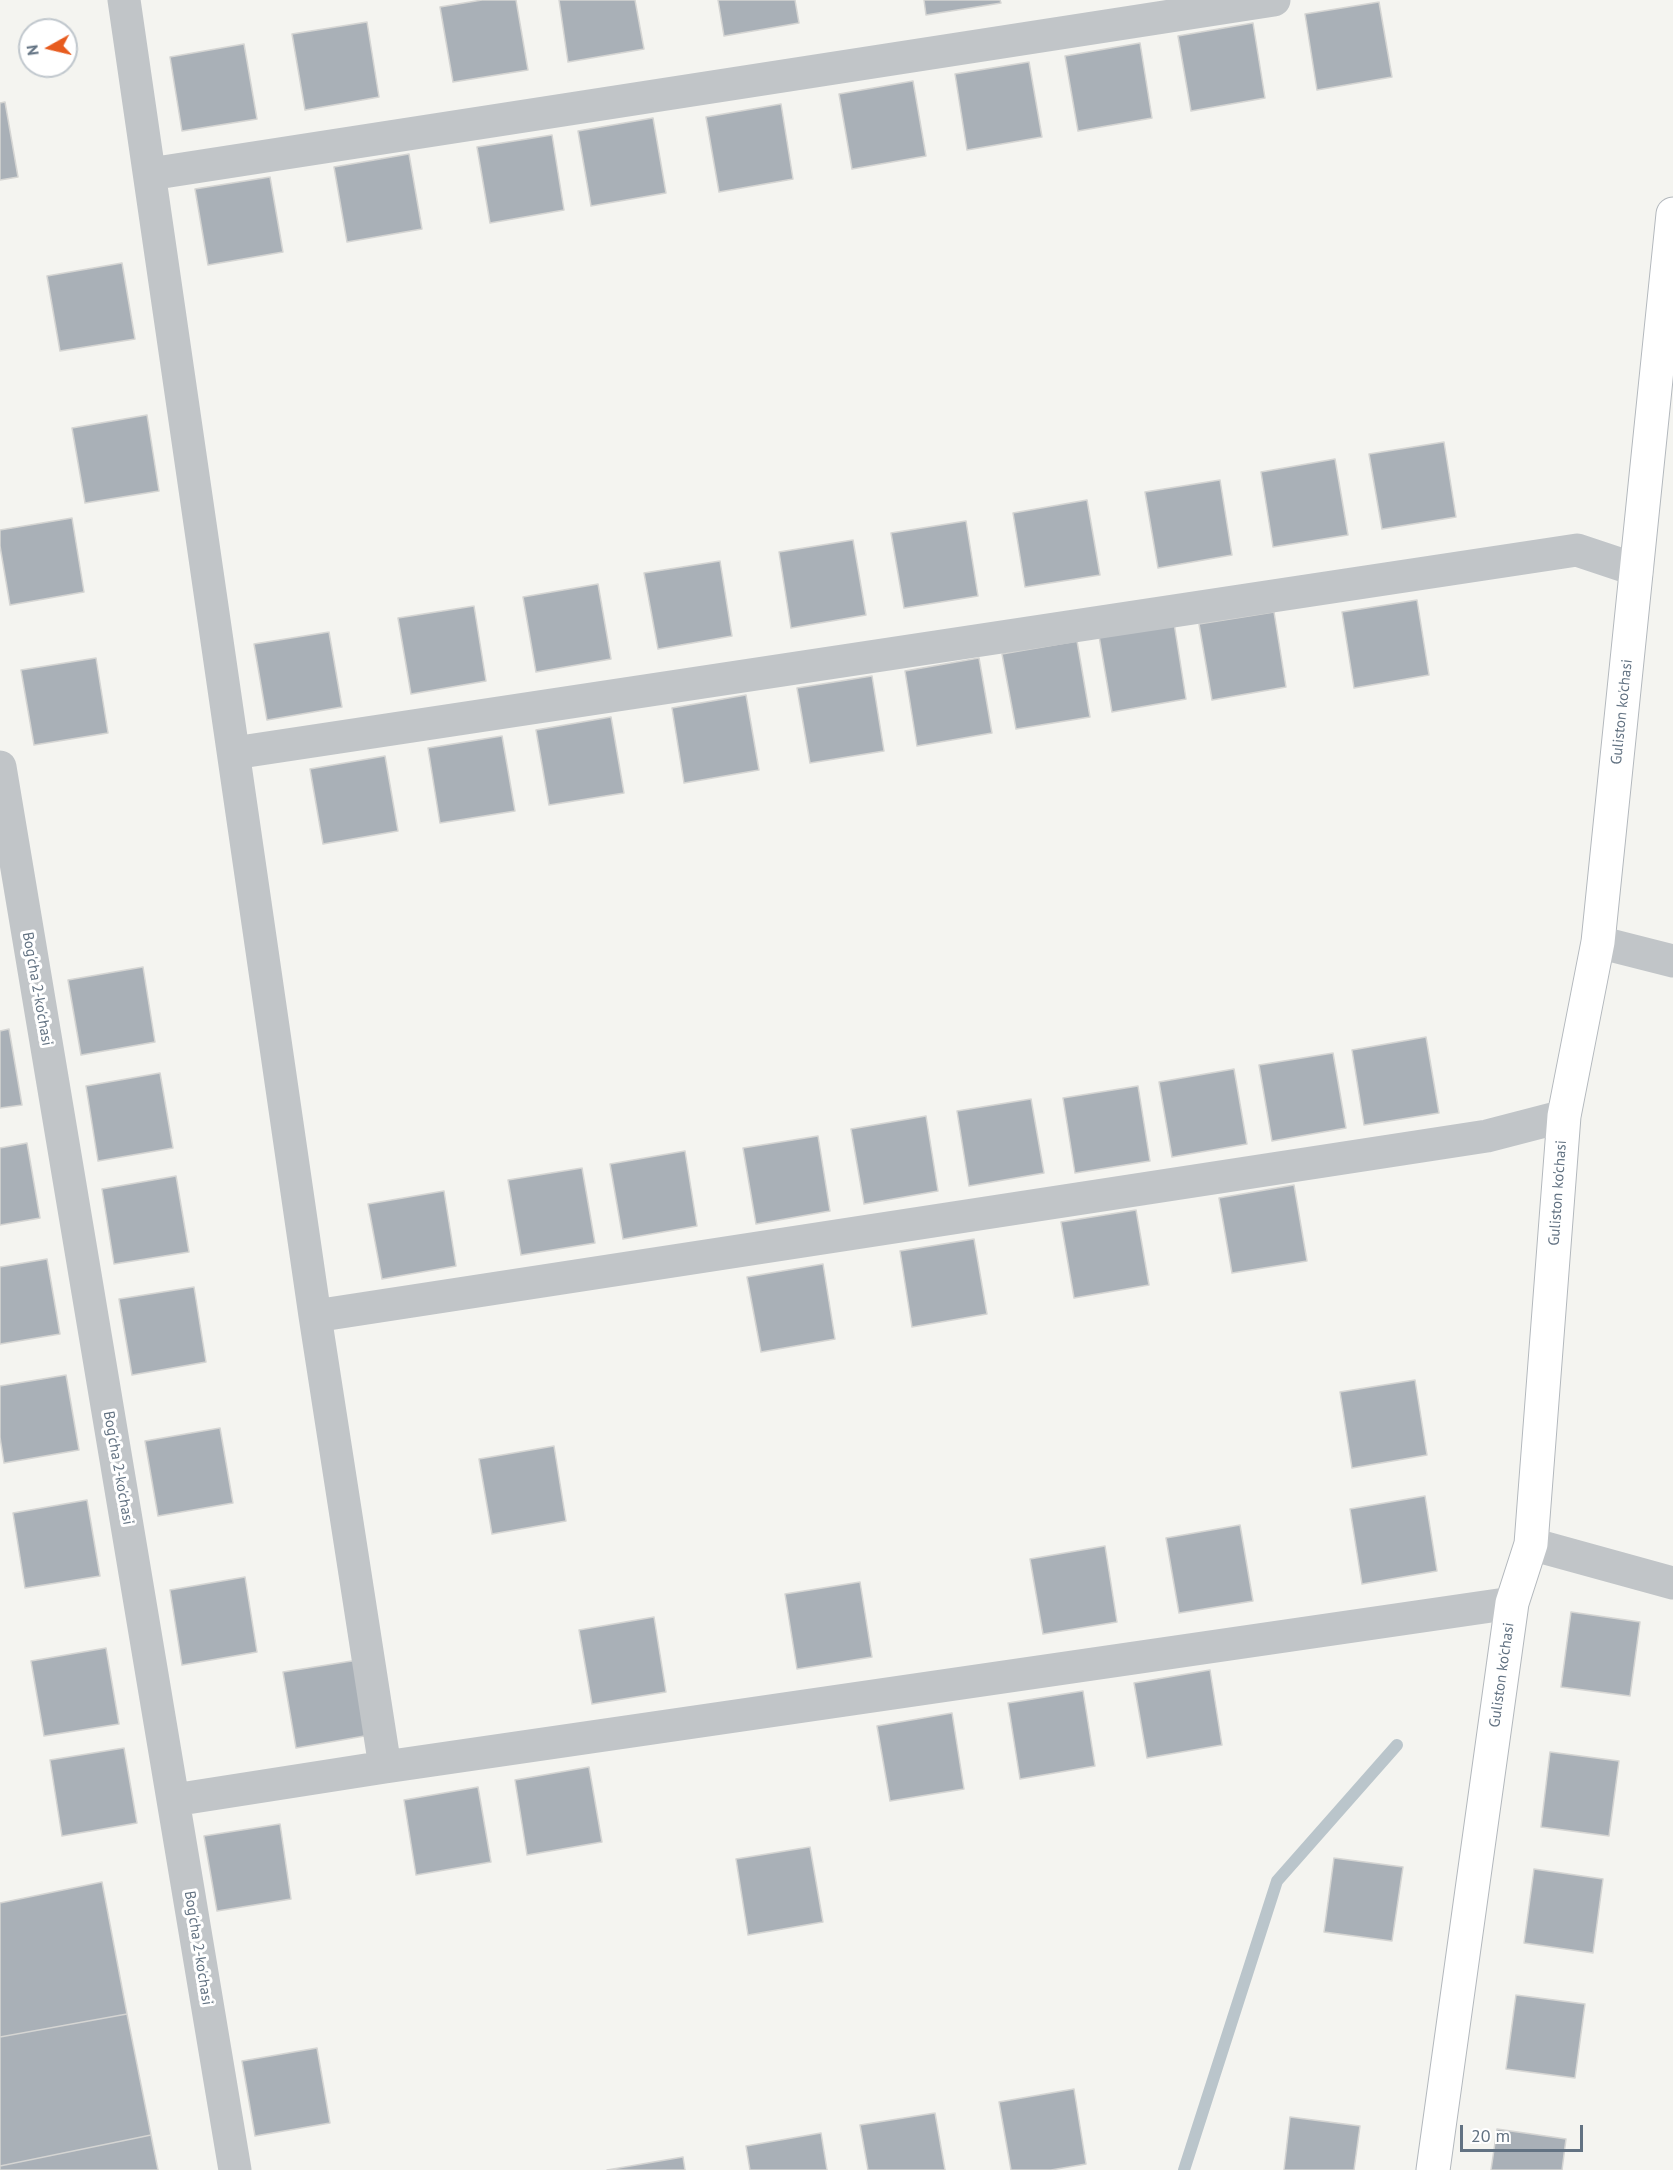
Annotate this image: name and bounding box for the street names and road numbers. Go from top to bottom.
street label: Guliston ko'chasi [1608,658,1636,766]
street label: Bog'cha 2-ko'chasi [18,931,56,1047]
street label: Guliston ko'chasi [1545,1140,1571,1246]
street label: Bog'cha 2-ko'chasi [99,1410,137,1526]
street label: Guliston ko'chasi [1486,1621,1518,1729]
street label: Bog'cha 2-ko'chasi [180,1890,216,2006]

